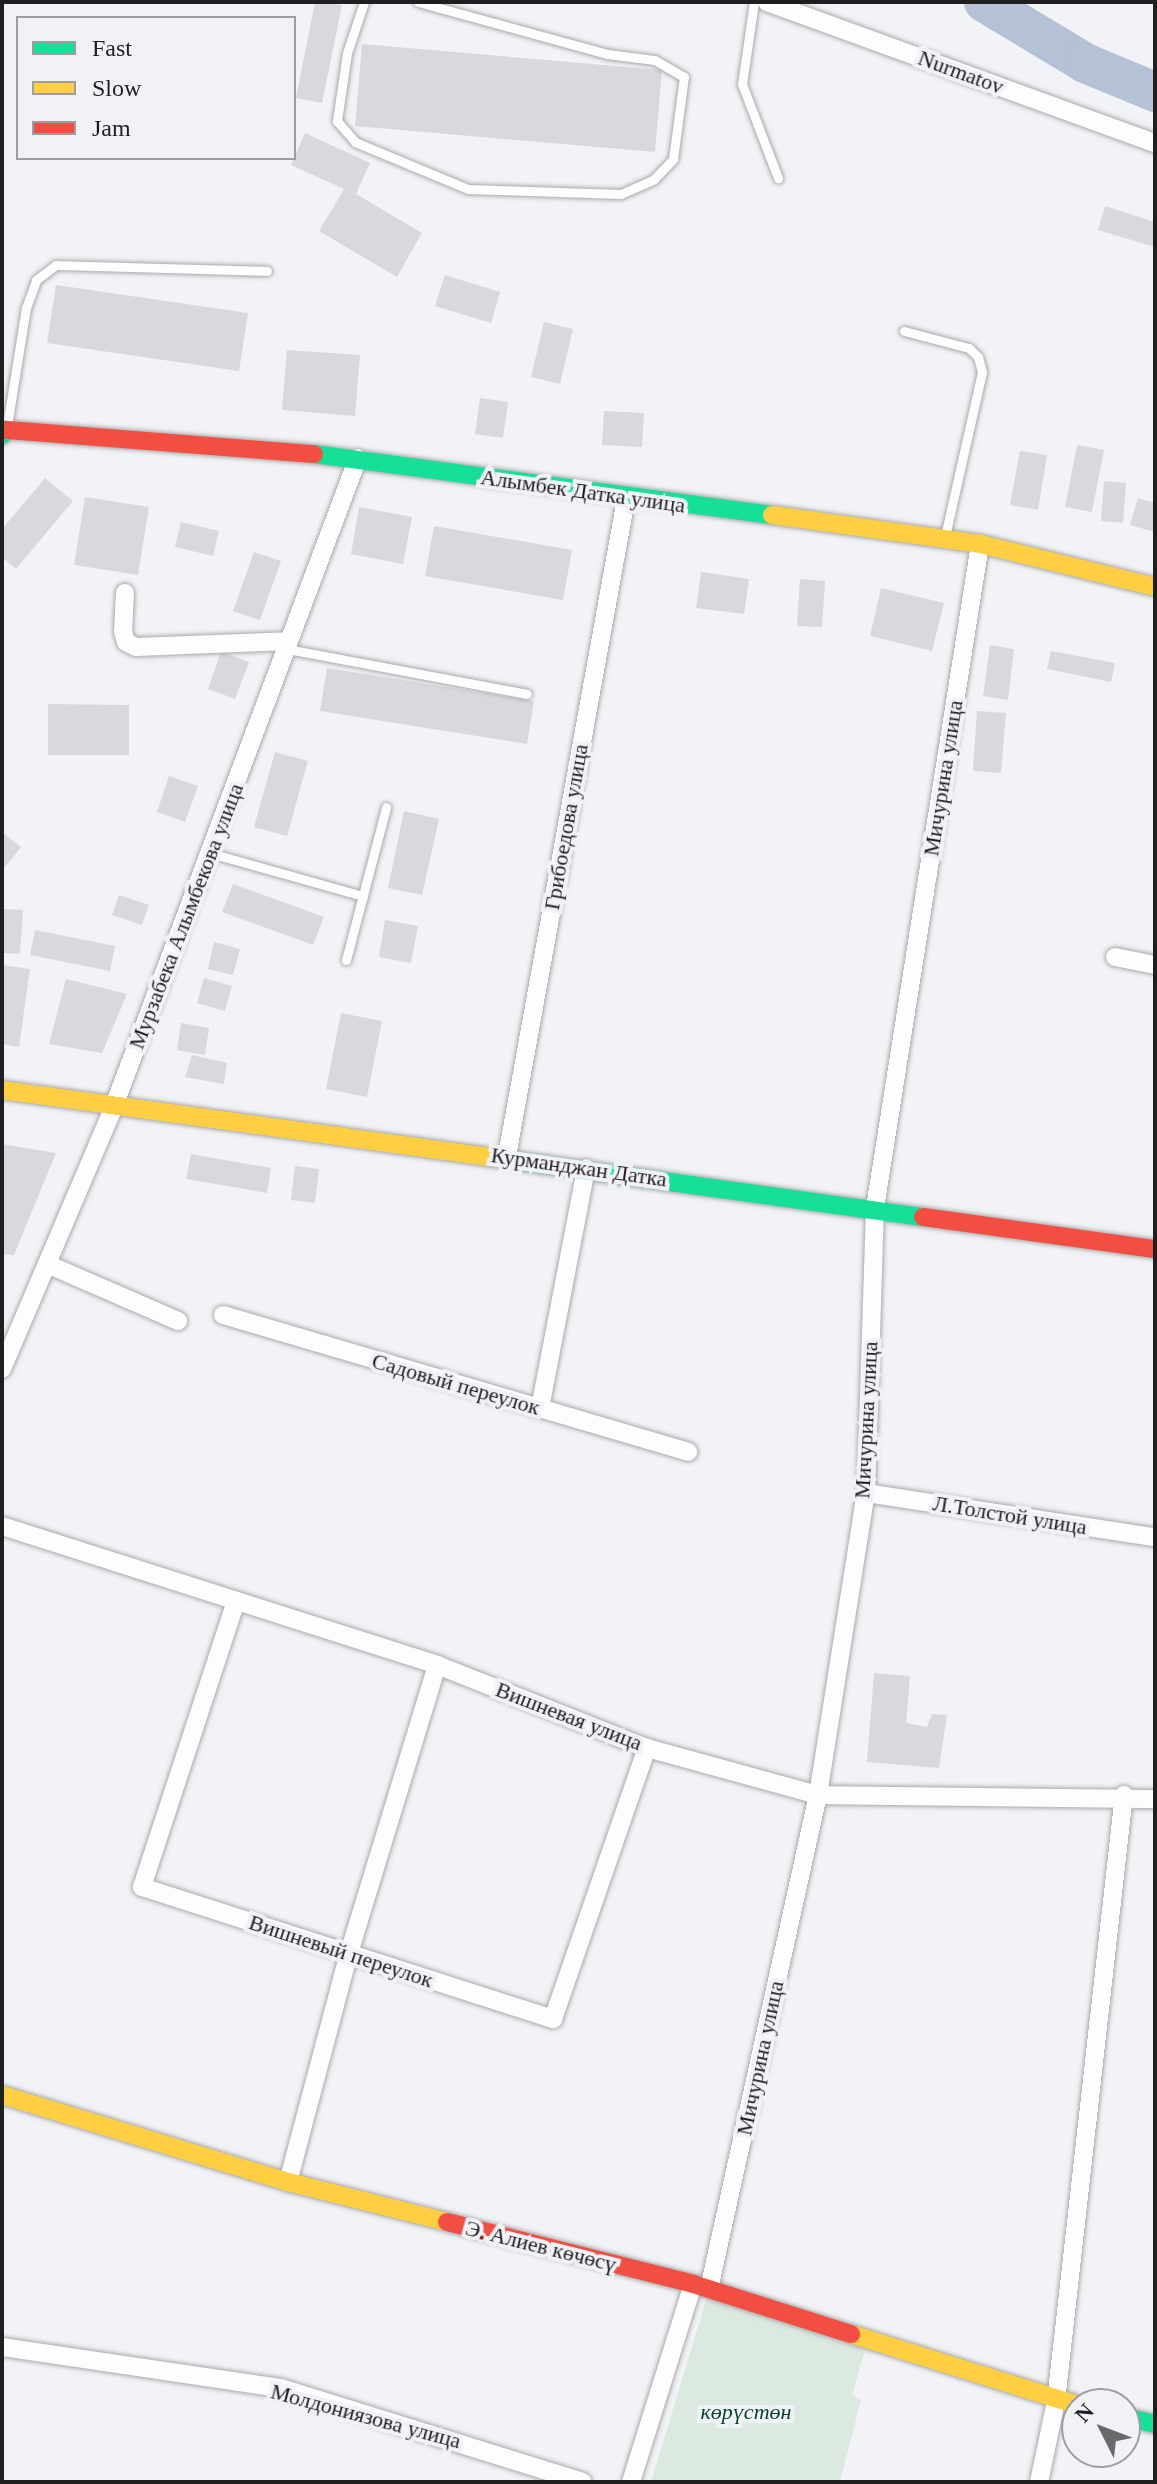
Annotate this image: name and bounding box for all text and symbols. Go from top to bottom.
legend [16,16,296,160]
text: Fast [92,35,132,61]
street label: Nurmatov [908,42,1014,102]
text: Slow [92,75,141,101]
text: Jam [92,115,131,141]
street label: Алымбек Датка улица [465,462,701,520]
street label: Мичурина улица [916,688,970,868]
street label: Грибоедова улица [536,727,596,927]
street label: Мурзабека Алымбекова улица [116,760,256,1072]
street label: Курманджан Датка [476,1140,682,1194]
street label: Мичурина улица [848,1330,884,1510]
street label: Садовый переулок [355,1343,557,1425]
street label: Л.Толстой улица [921,1488,1099,1542]
street label: Вишневая улица [481,1672,657,1760]
street label: Вишневый переулок [231,1904,451,1998]
street label: Мичурина улица [729,1968,791,2148]
street label: Э. Алиев көчөсү [458,2213,624,2279]
street label: Молдониязова улица [252,2374,480,2458]
north arrow [1061,2388,1141,2468]
park label: көрүстөн [699,2399,793,2425]
text: N [1070,2399,1099,2427]

